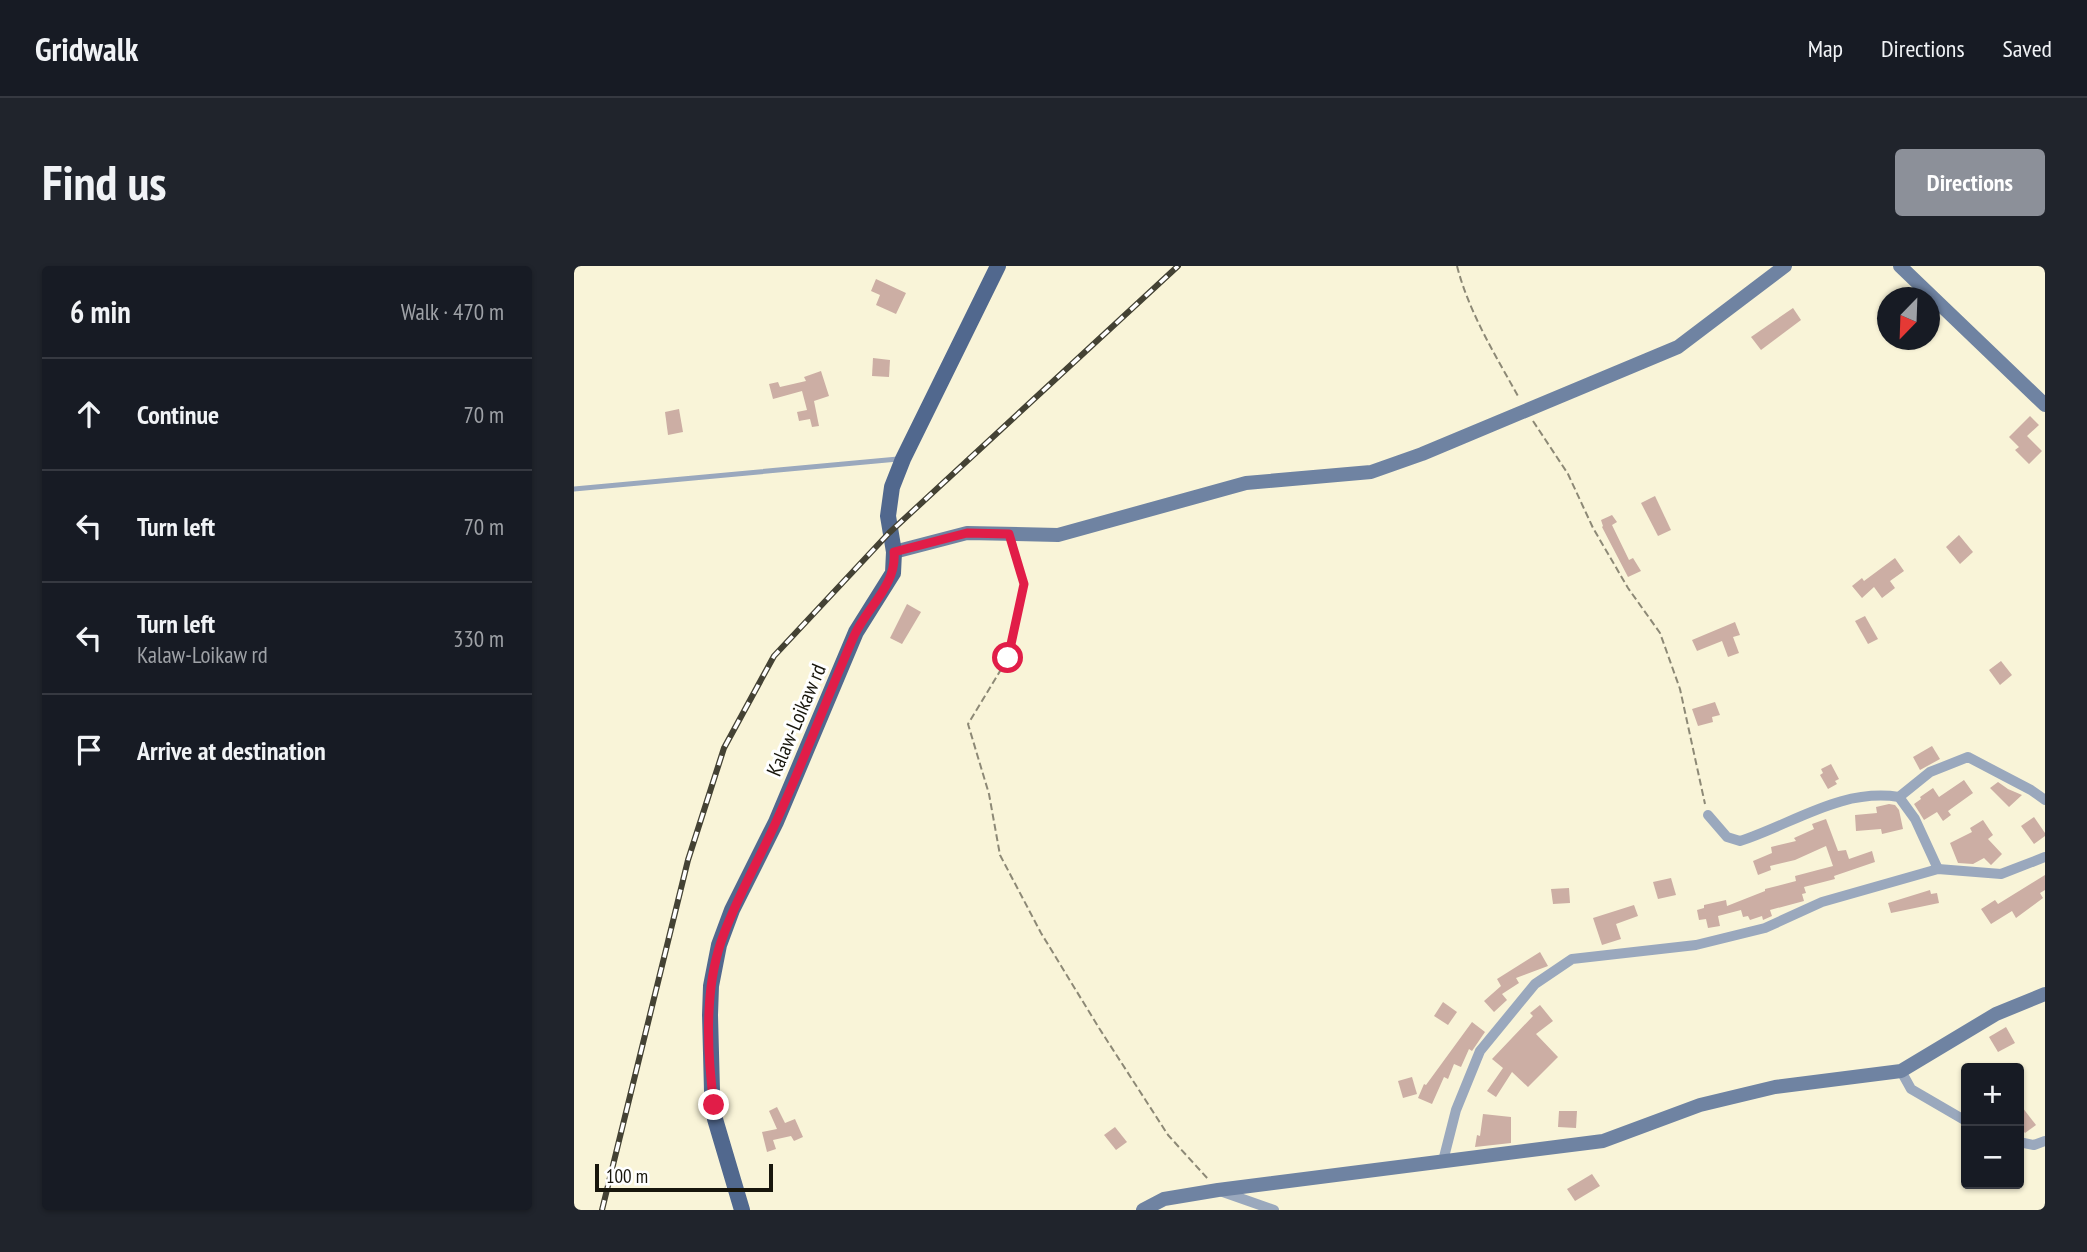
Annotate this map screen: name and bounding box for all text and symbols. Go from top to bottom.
text: Gridwalk [35,27,138,70]
text: Map [1808,33,1843,64]
text: Directions [1881,33,1965,64]
text: Saved [2003,33,2052,64]
button: Directions [1895,149,2045,216]
text: Find us [42,150,166,214]
north arrow [1877,287,1940,350]
text: 6 min [70,292,131,331]
text: Walk · 470 m [401,297,504,326]
icon: ahead [70,395,108,433]
text: Continue [137,398,219,431]
text: 70 m [463,400,504,429]
icon: left [70,507,108,545]
text: Turn left [137,510,215,543]
text: 70 m [463,512,504,541]
text: Turn left [137,607,215,640]
icon: left [70,619,108,657]
text: 330 m [453,624,504,653]
text: Kalaw-Loikaw rd [137,640,268,669]
route start [992,642,1023,673]
street label: Kalaw-Loikaw rd [760,660,832,780]
icon: arrive [70,731,108,769]
text: Arrive at destination [137,734,326,767]
map controls [1961,1063,2024,1189]
button: + [1961,1063,2024,1126]
route end [698,1089,729,1120]
button: − [1961,1126,2024,1189]
scale bar [595,1161,774,1193]
text: 100 m [606,1164,648,1188]

